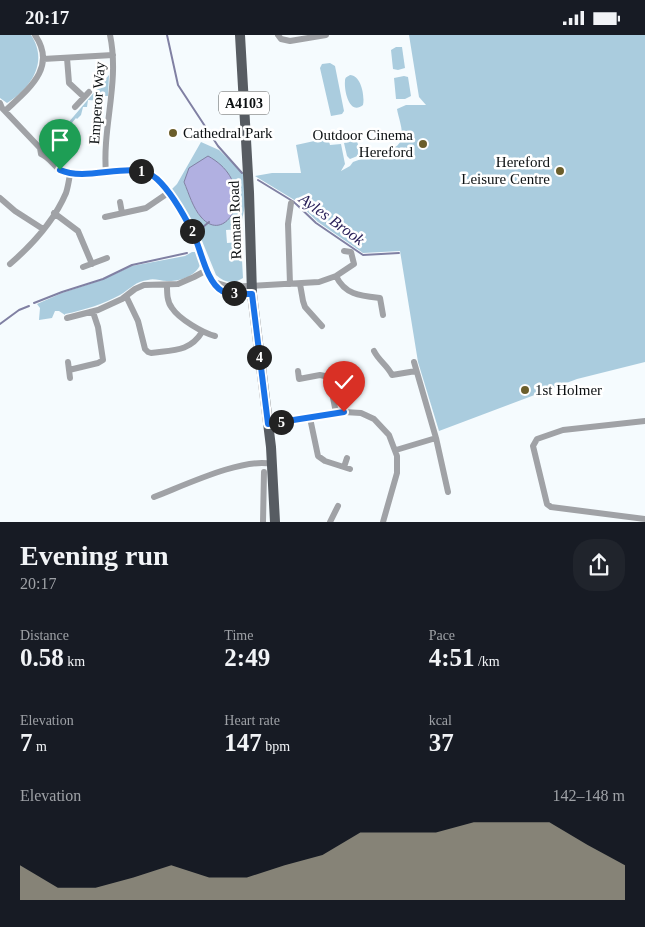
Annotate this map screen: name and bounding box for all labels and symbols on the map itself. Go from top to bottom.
street label: Emperor Way [86,61,108,145]
road number: A4103 [219,91,269,115]
pin [39,119,81,170]
place label: Cathedral Park [183,125,273,141]
marker: Cathedral Park [167,127,179,139]
place label: Outdoor Cinema Hereford [313,127,413,160]
marker: Outdoor Cinema Hereford [417,138,429,150]
place label: Hereford Leisure Centre [461,154,550,187]
pin: 1 [128,159,154,183]
marker: Hereford Leisure Centre [554,165,566,177]
street label: Roman Road [226,180,244,260]
water label: Ayles Brook [295,189,369,250]
pin: 2 [180,219,204,243]
pin: 3 [222,281,246,305]
pin: 4 [246,345,272,369]
pin [323,361,365,412]
place label: 1st Holmer [535,382,602,398]
marker: 1st Holmer [519,384,531,396]
pin: 5 [268,409,294,435]

